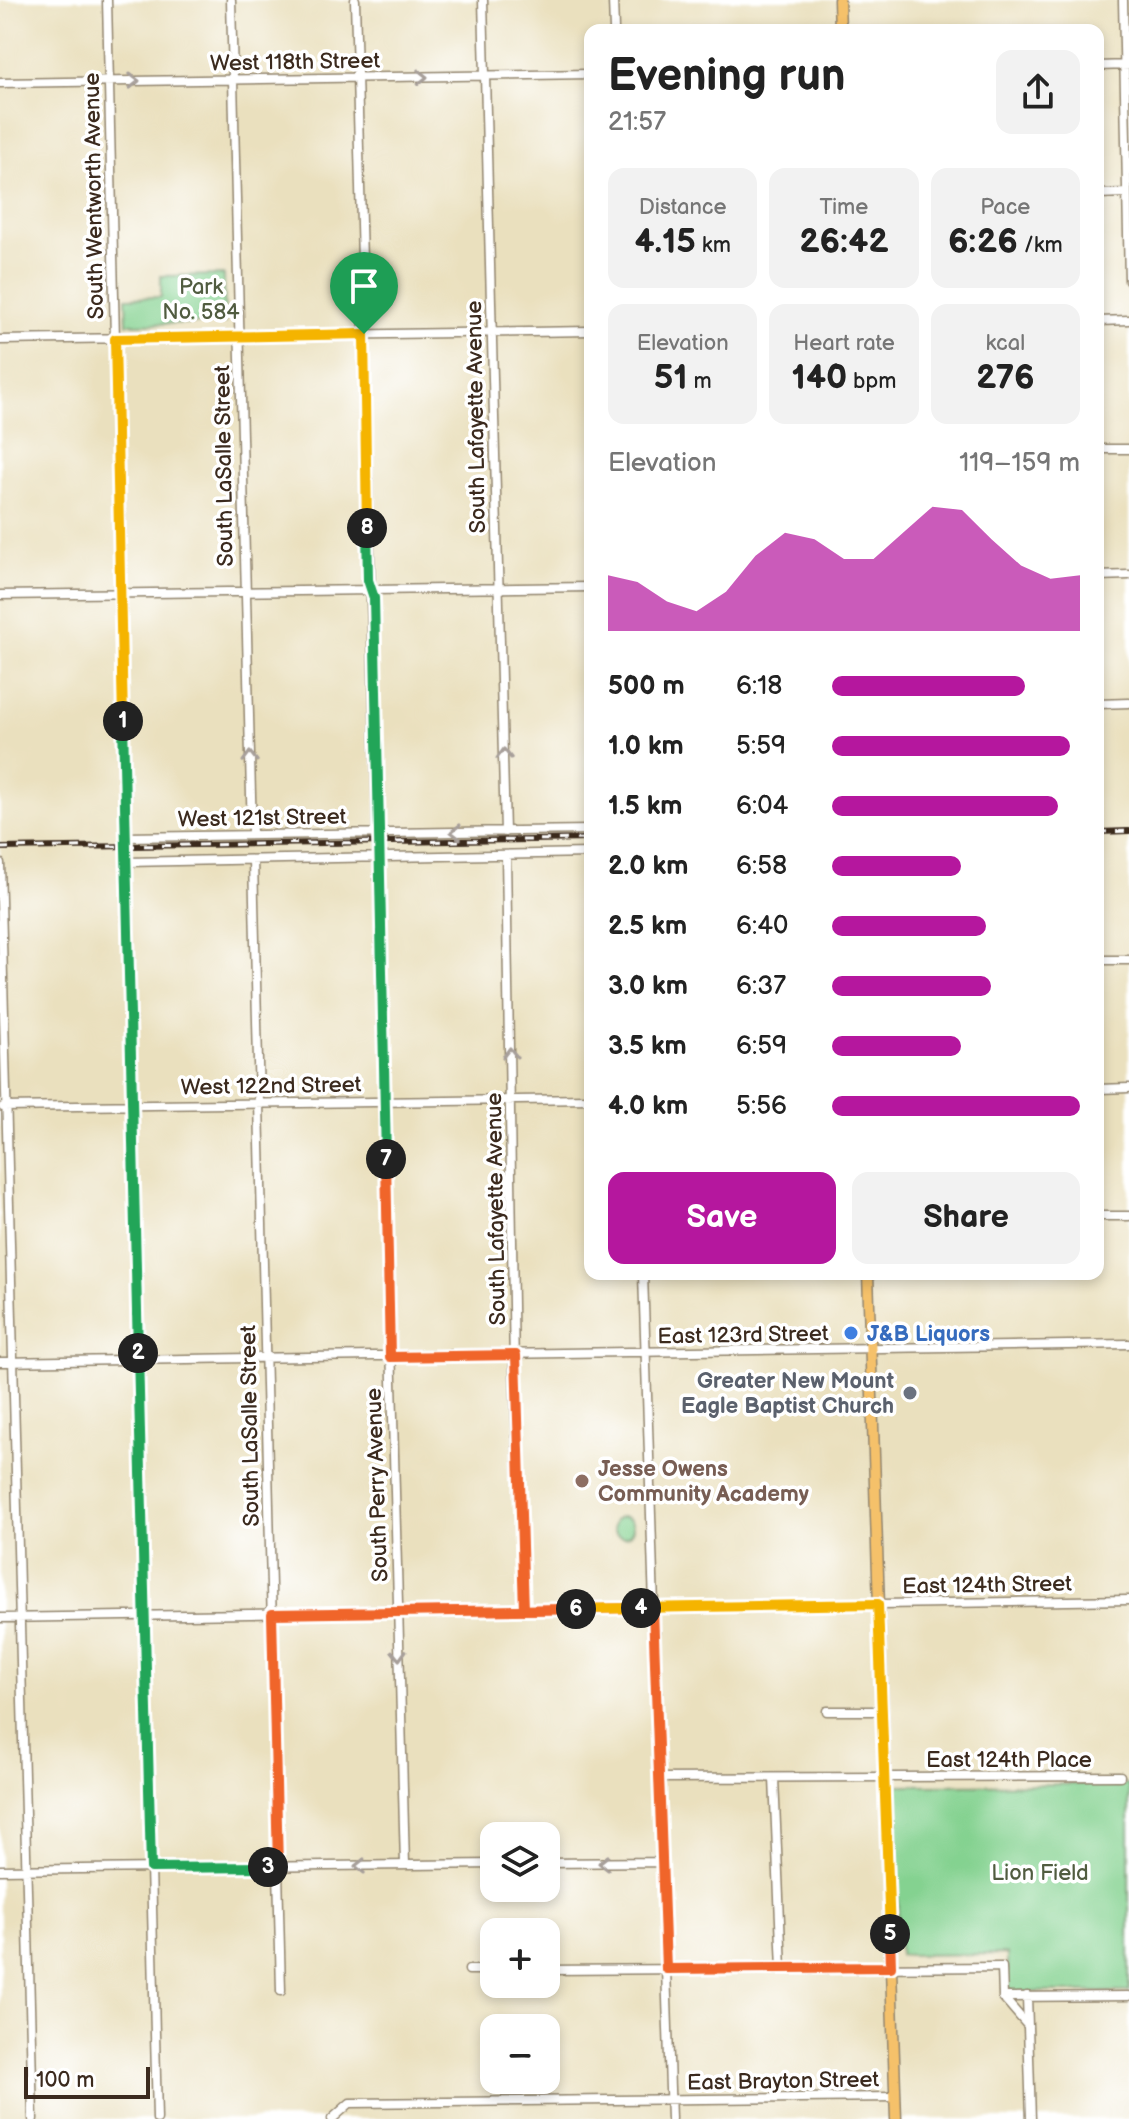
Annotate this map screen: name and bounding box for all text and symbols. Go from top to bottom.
street label: West 118th Street [210,48,381,77]
text: Evening run [608,50,845,103]
button: share [996,50,1080,134]
one-way arrow [416,68,429,86]
street label: South Wentworth Avenue [79,72,110,320]
one-way arrow [128,72,141,90]
text: 21:57 [608,107,666,138]
text: Distance [639,194,727,221]
text: Time [820,194,868,221]
text: Pace [980,194,1030,221]
text: 4.15 [634,221,696,262]
text: 26:42 [799,221,889,262]
text: 6:26 [948,221,1018,262]
text: km [696,232,731,259]
text: /km [1018,232,1063,259]
pin [330,252,398,334]
icon: arrive [342,264,386,308]
park label: Park No. 584 [162,274,240,326]
street label: South Lafayette Avenue [461,300,492,534]
text: Elevation [637,330,729,357]
text: Heart rate [793,330,895,357]
text: kcal [986,330,1025,357]
text: 51 [654,357,688,398]
text: 140 [792,357,847,398]
text: 276 [976,357,1035,398]
street label: South LaSalle Street [209,365,240,567]
text: m [688,368,712,395]
text: bpm [847,368,896,395]
text: Elevation [608,448,716,479]
text: 119–159 m [959,448,1080,479]
pin: 8 [347,508,387,548]
text: 8 [360,514,374,541]
text: 500 m [608,671,685,702]
text: 6:18 [736,671,782,702]
pin: 1 [103,701,143,741]
text: 1 [118,707,128,734]
text: 1.0 km [608,731,684,762]
text: 5:59 [736,731,786,762]
one-way arrow [495,747,513,760]
one-way arrow [241,750,259,763]
text: 1.5 km [608,791,683,822]
text: 6:04 [736,791,788,822]
street label: West 121st Street [177,804,347,833]
one-way arrow [449,824,462,841]
text: 2.0 km [608,851,688,882]
text: 6:58 [736,851,787,882]
text: 2.5 km [608,911,687,942]
text: 6:40 [736,911,788,942]
text: 3.0 km [608,971,688,1002]
text: 6:37 [736,971,786,1002]
text: 3.5 km [608,1031,687,1062]
text: 6:59 [736,1031,787,1062]
one-way arrow [502,1046,519,1059]
street label: West 122nd Street [180,1071,362,1102]
text: 4.0 km [608,1091,688,1122]
text: 5:56 [736,1091,787,1122]
street label: South Lafayette Avenue [481,1092,512,1326]
pin: 7 [366,1139,406,1179]
text: 7 [380,1145,392,1172]
button: Save [608,1172,836,1264]
button: Share [852,1172,1080,1264]
street label: East 123rd Street [657,1321,829,1350]
place label: J&B Liquors [867,1321,990,1348]
marker: J&B Liquors [842,1324,860,1342]
street label: South LaSalle Street [235,1325,266,1527]
pin: 2 [118,1333,158,1373]
text: 2 [131,1339,145,1366]
place label: Greater New Mount Eagle Baptist Church [681,1368,895,1420]
marker: Greater New Mount Eagle Baptist Church [901,1384,919,1402]
street label: South Perry Avenue [361,1388,394,1582]
place label: Jesse Owens Community Academy [598,1456,809,1508]
marker: Jesse Owens Community Academy [573,1472,591,1490]
street label: East 124th Street [902,1571,1072,1600]
pin: 4 [621,1588,661,1628]
pin: 6 [556,1589,596,1629]
text: 4 [635,1594,647,1621]
text: 6 [569,1595,583,1622]
one-way arrow [390,1649,407,1662]
street label: East 124th Place [926,1747,1092,1774]
map controls [480,1822,560,2094]
button: layers [480,1822,560,1902]
pin: 3 [248,1847,288,1887]
text: 3 [262,1853,274,1880]
one-way arrow [597,1854,610,1871]
one-way arrow [353,1857,366,1874]
park label: Lion Field [991,1860,1089,1887]
pin: 5 [870,1914,910,1954]
button: + [480,1918,560,1998]
text: 5 [884,1920,896,1947]
button: − [480,2014,560,2094]
scale bar [24,2063,150,2099]
street label: East Brayton Street [687,2066,880,2097]
text: 100 m [36,2067,95,2094]

